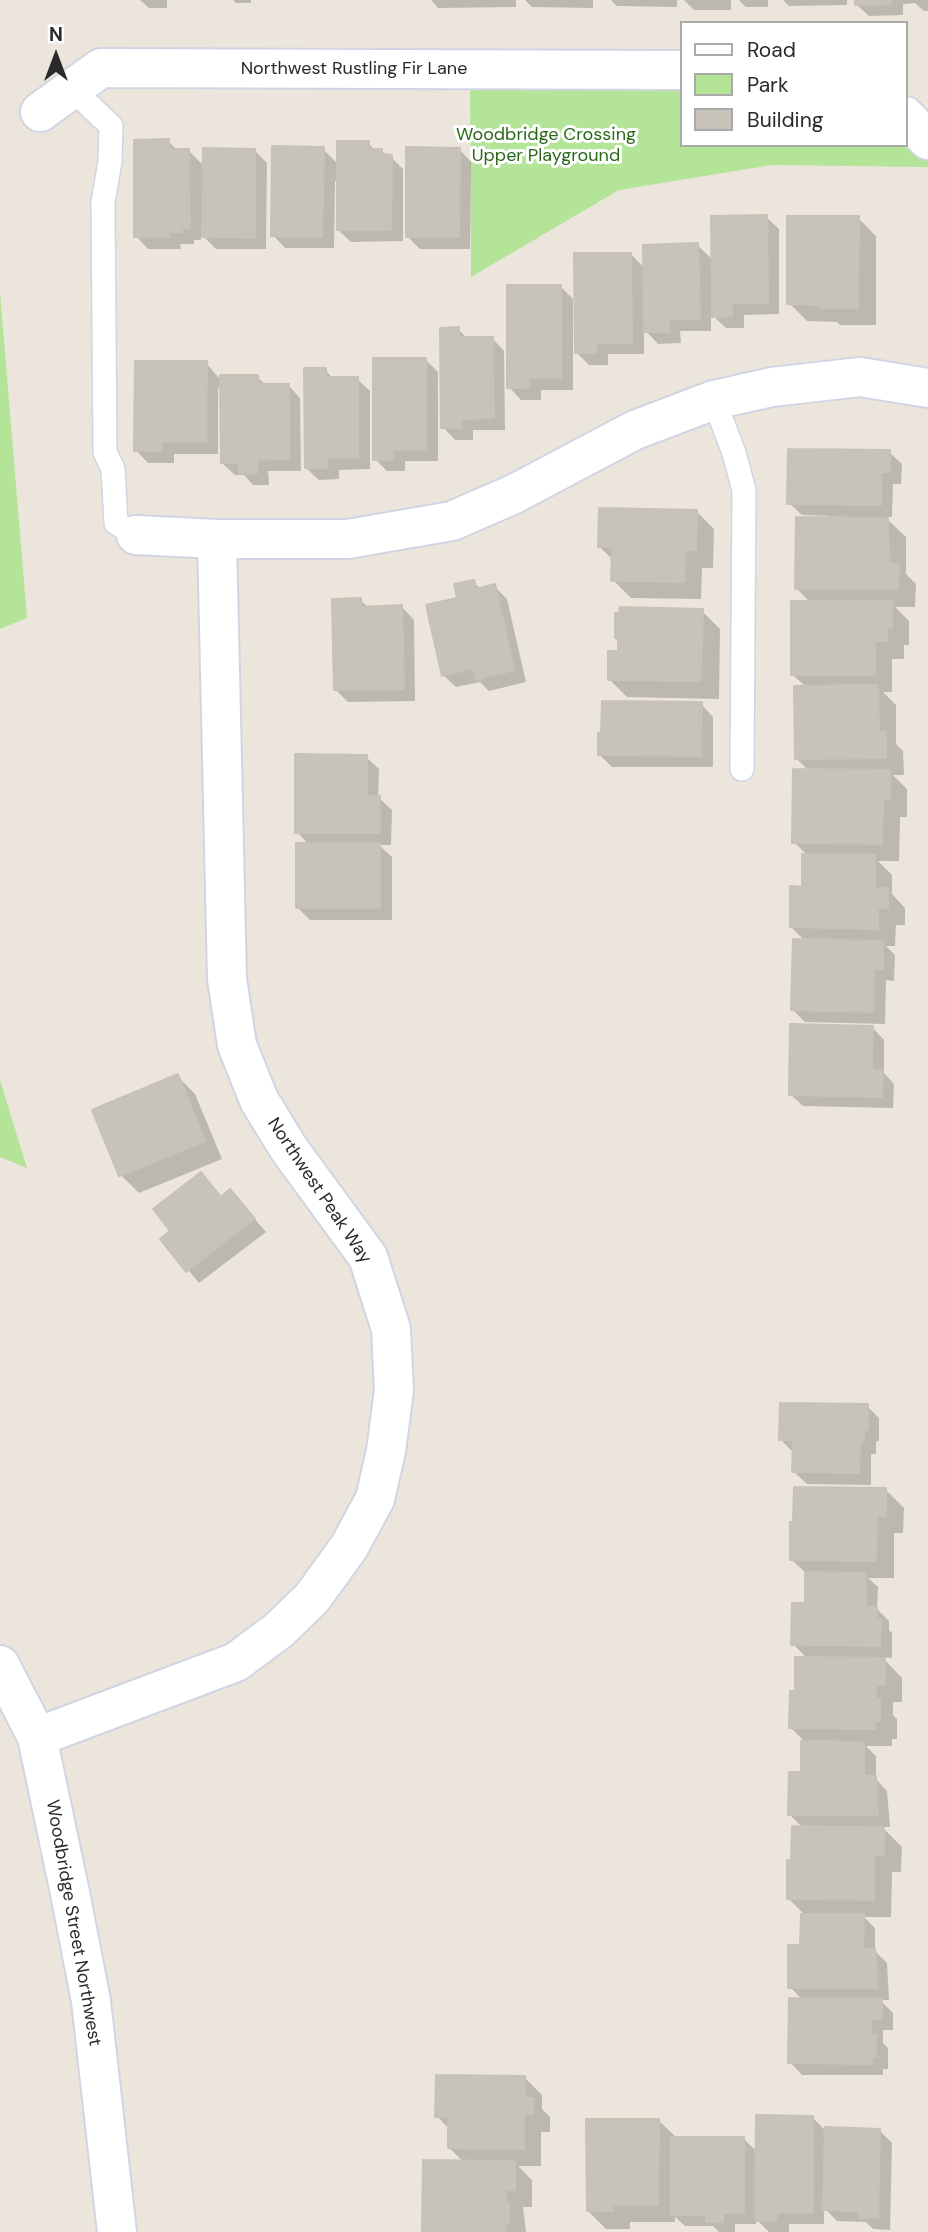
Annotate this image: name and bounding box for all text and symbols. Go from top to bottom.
north arrow [21,21,91,91]
legend [680,21,907,147]
text: N [49,22,63,47]
text: Road [747,36,796,64]
street label: Northwest Rustling Fir Lane [241,58,467,80]
text: Park [747,71,788,99]
text: Building [747,106,823,134]
park label: Woodbridge Crossing Upper Playground [456,124,636,166]
street label: Northwest Peak Way [262,1114,376,1268]
street label: Woodbridge Street Northwest [41,1798,105,2048]

